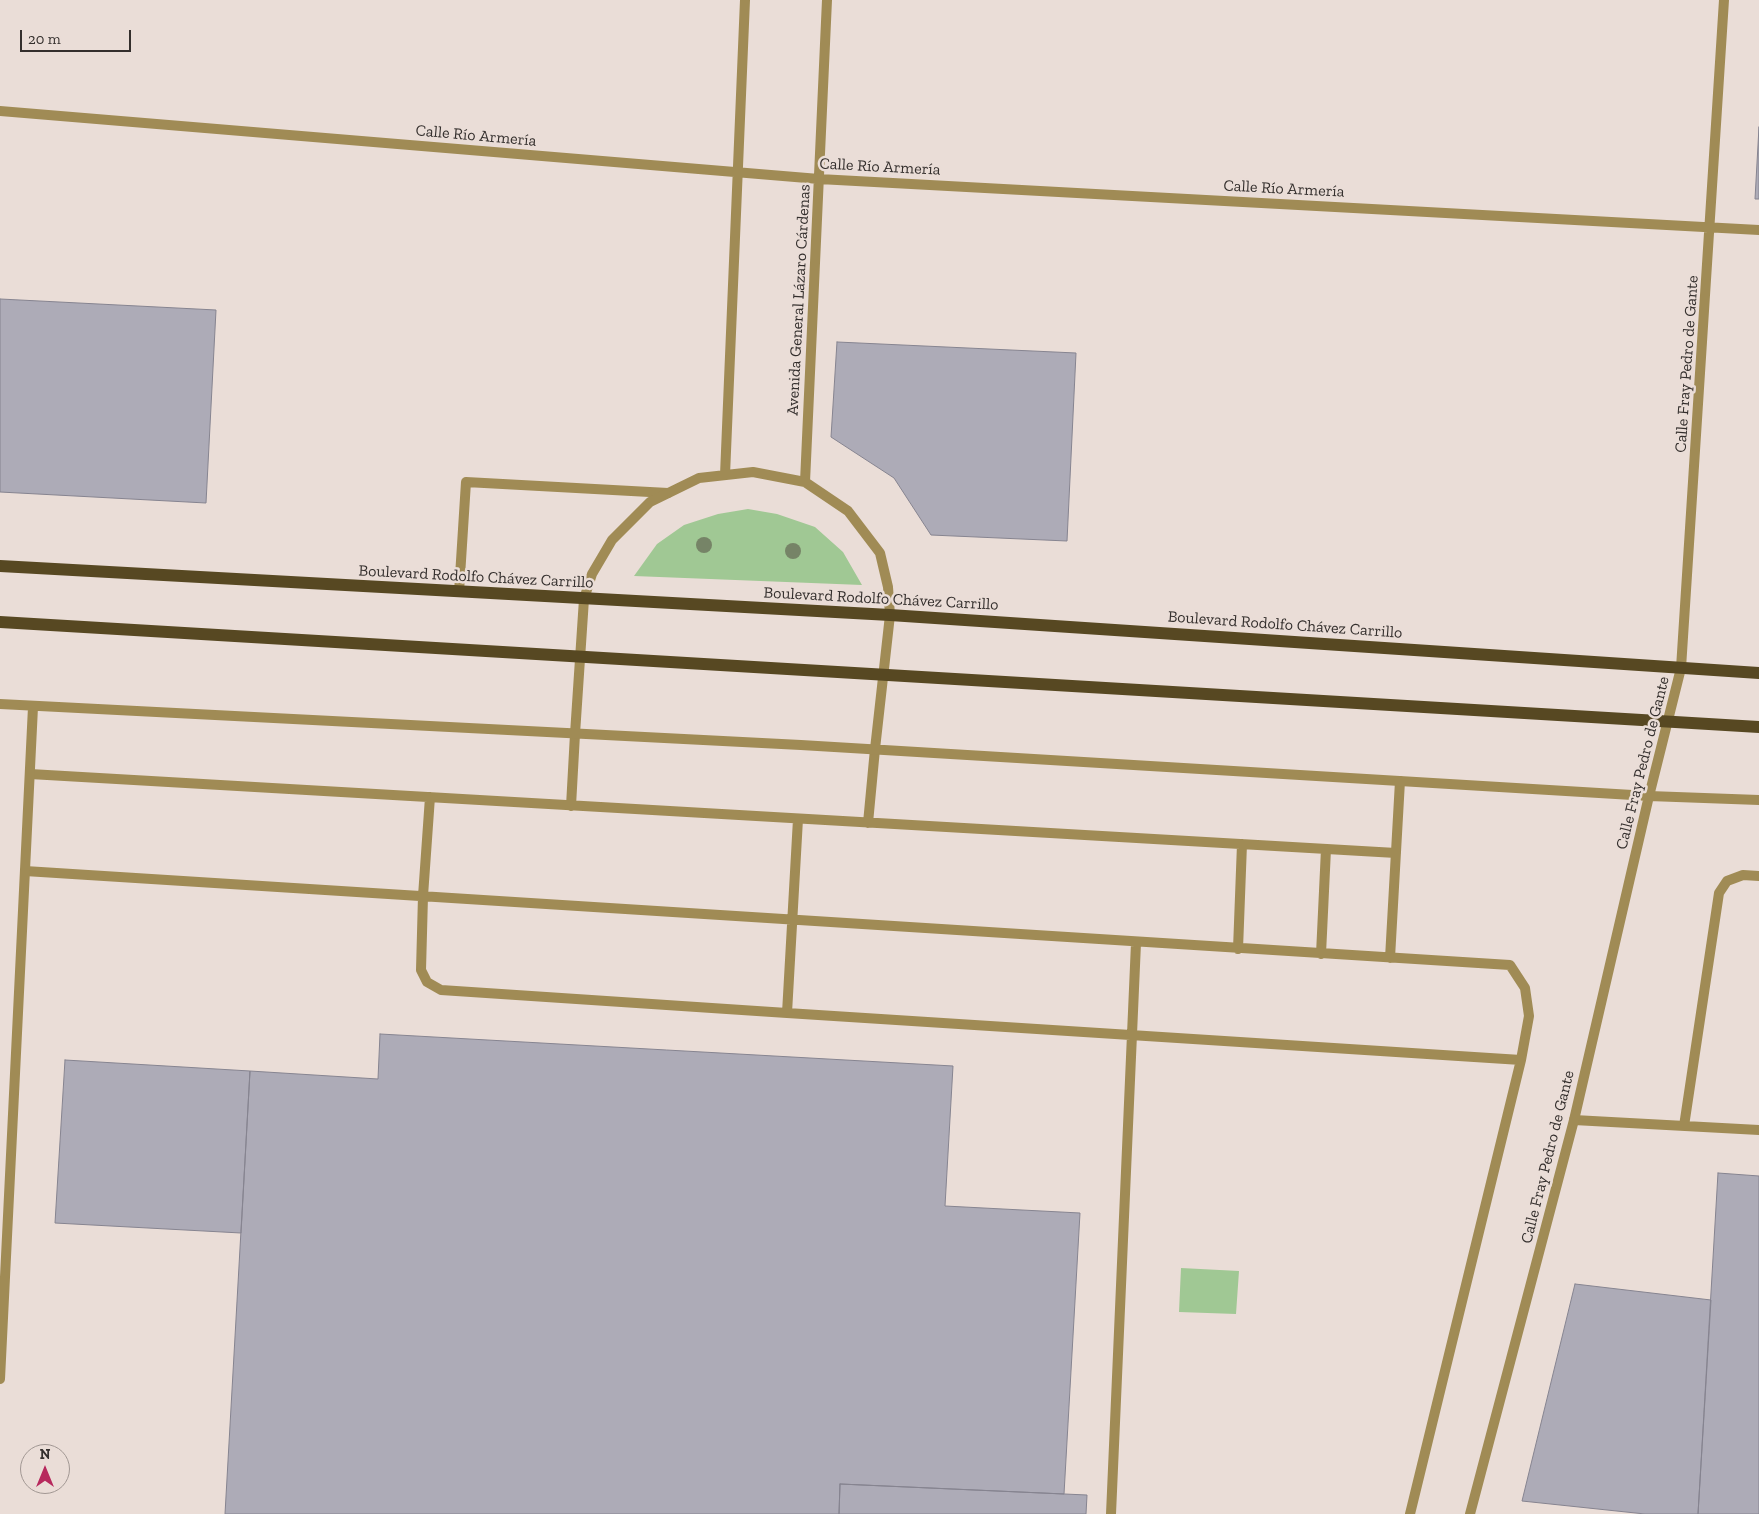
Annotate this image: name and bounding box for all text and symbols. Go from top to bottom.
scale bar [22,20,134,52]
text: 20 m [28,30,61,48]
street label: Calle Río Armería [415,121,537,151]
street label: Calle Río Armería [819,154,941,180]
street label: Calle Río Armería [1223,176,1345,202]
street label: Avenida General Lázaro Cárdenas [783,184,815,416]
street label: Calle Fray Pedro de Gante [1671,275,1703,453]
street label: Boulevard Rodolfo Chávez Carrillo [358,561,594,593]
street label: Boulevard Rodolfo Chávez Carrillo [763,583,999,615]
street label: Boulevard Rodolfo Chávez Carrillo [1167,607,1403,643]
street label: Calle Fray Pedro de Gante [1612,675,1674,851]
street label: Calle Fray Pedro de Gante [1517,1069,1579,1245]
north arrow [20,1444,70,1494]
text: N [40,1446,50,1463]

